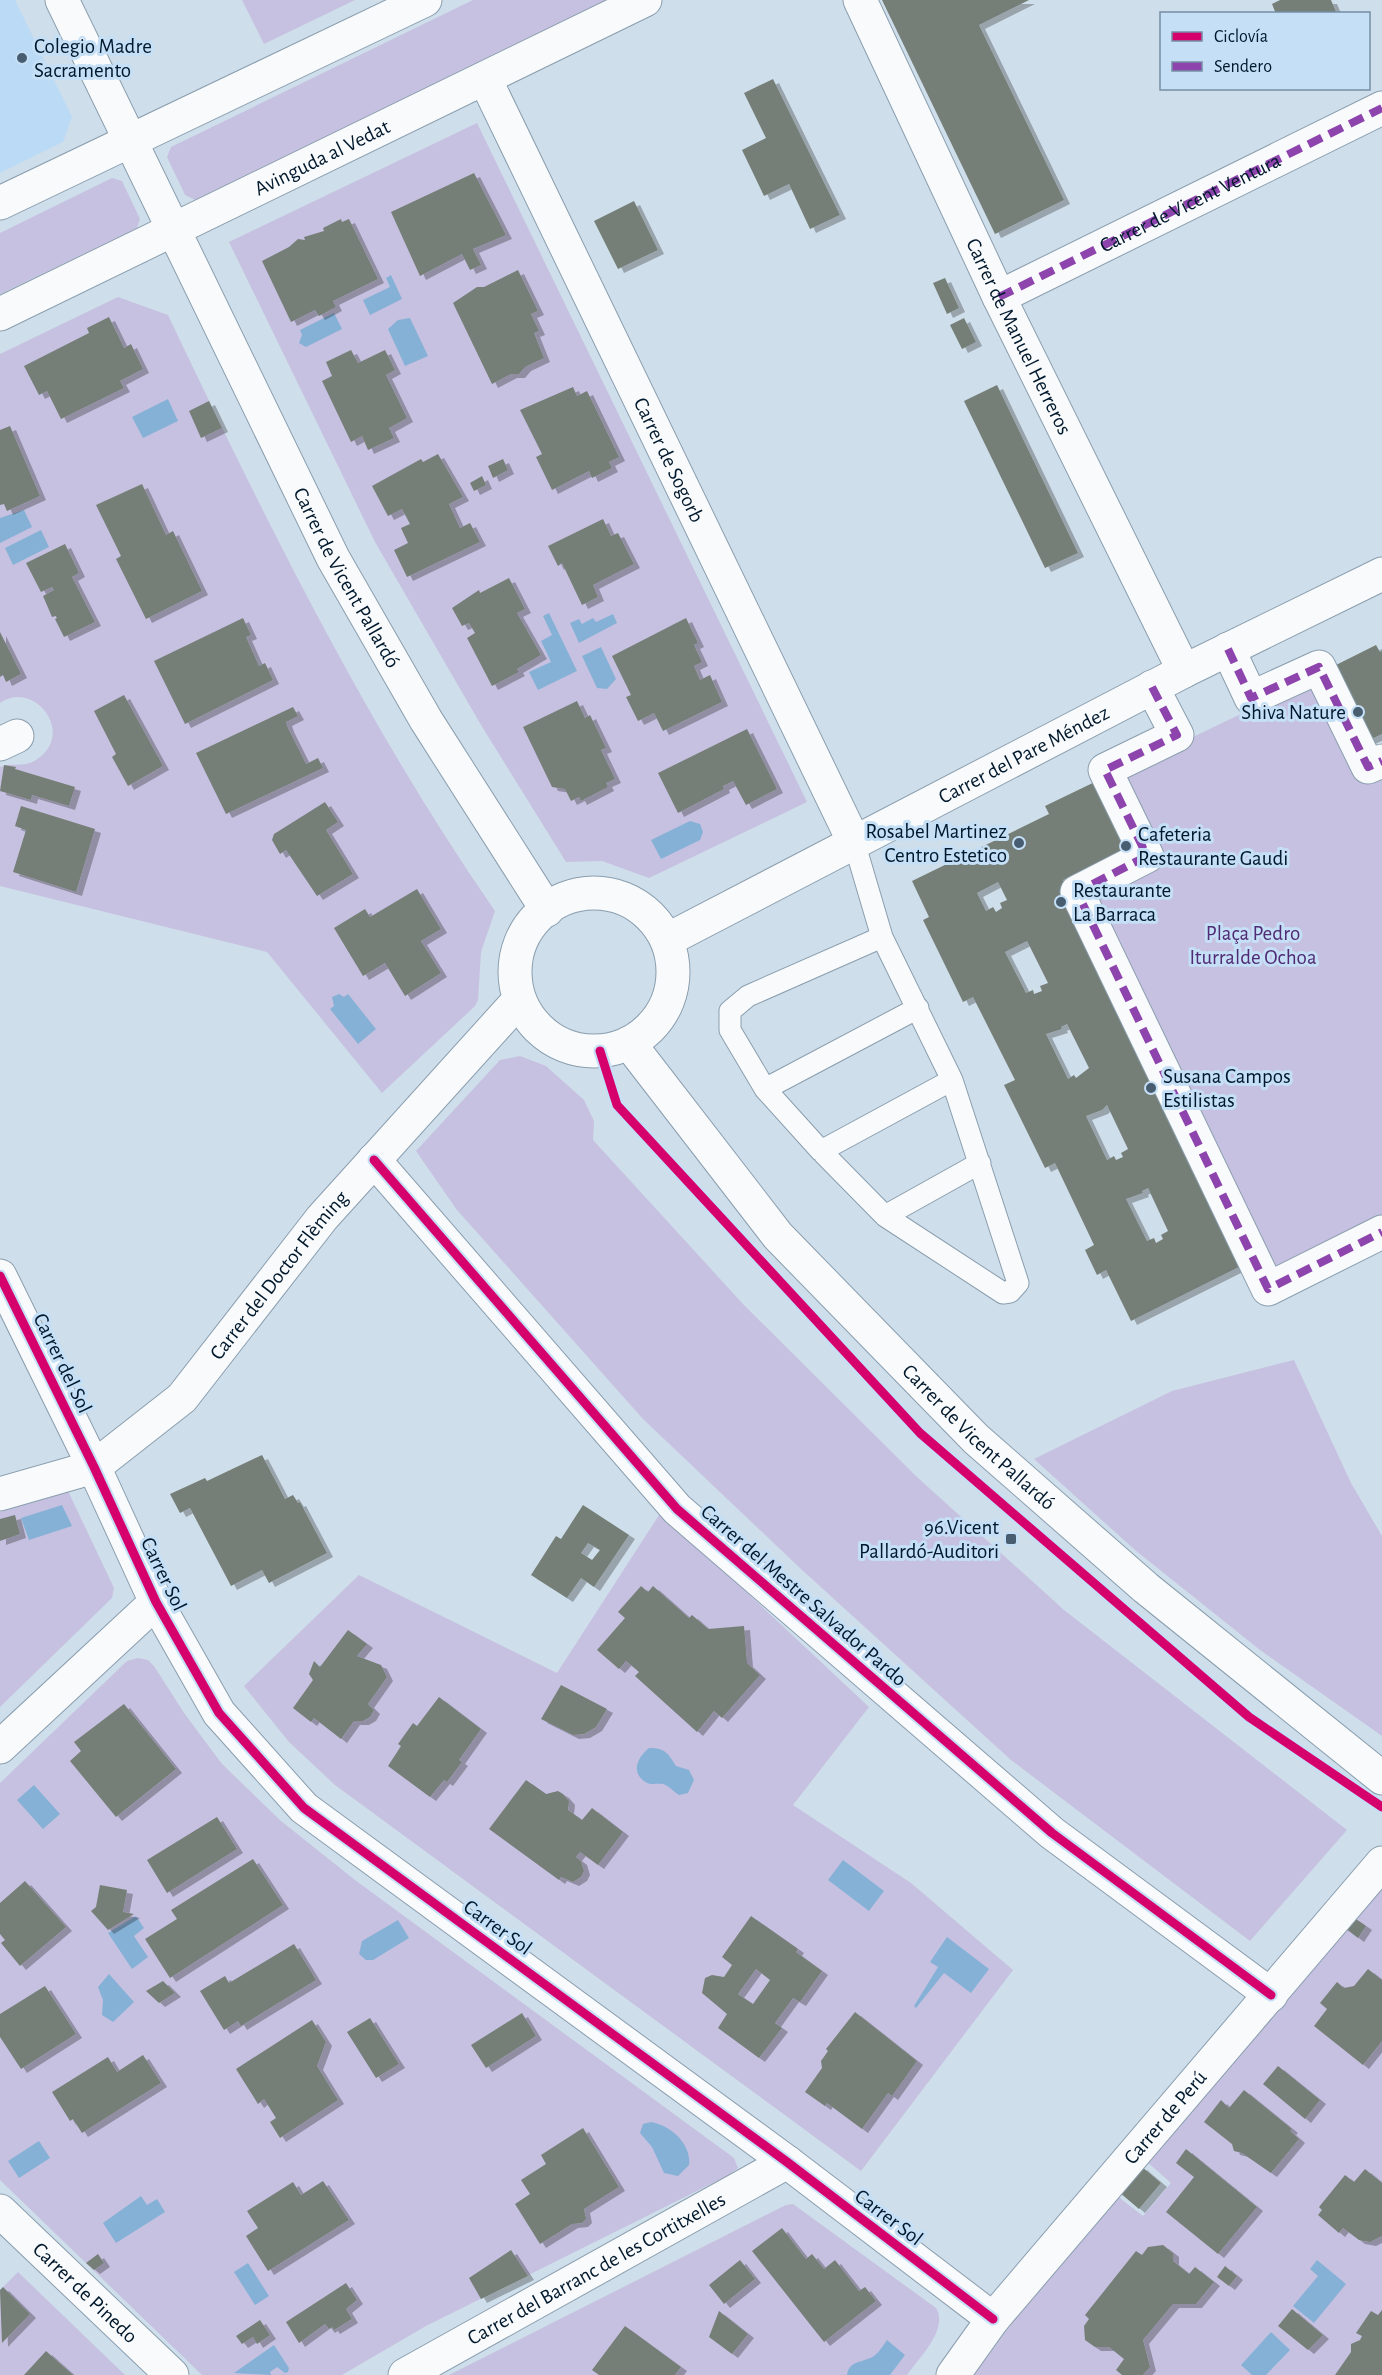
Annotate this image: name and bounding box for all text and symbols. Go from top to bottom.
legend [1160,12,1370,90]
text: Ciclovía [1214,28,1268,46]
place label: Colegio Madre Sacramento [34,36,152,81]
marker: Colegio Madre Sacramento [15,51,29,65]
text: Sendero [1214,58,1272,76]
street label: Avinguda al Vedat [251,116,393,200]
street label: Carrer de Vicent Ventura [1097,150,1284,257]
street label: Carrer de Manuel Herreros [962,235,1075,438]
street label: Carrer de Sogorb [630,394,708,526]
street label: Carrer de Vicent Pallardó [289,484,404,671]
street label: Carrer del Pare Méndez [935,702,1112,808]
place label: Shiva Nature [1241,702,1346,723]
marker: Shiva Nature [1351,705,1365,719]
place label: Rosabel Martinez Centro Estetico [866,821,1007,866]
place label: Cafeteria Restaurante Gaudi [1138,824,1288,869]
marker: Rosabel Martinez Centro Estetico [1012,836,1026,850]
marker: Cafeteria Restaurante Gaudi [1119,839,1133,853]
place label: Restaurante La Barraca [1073,880,1171,925]
marker: Restaurante La Barraca [1054,895,1068,909]
park label: Plaça Pedro Iturralde Ochoa [1189,923,1317,968]
place label: Susana Campos Estilistas [1163,1066,1291,1111]
marker: Susana Campos Estilistas [1144,1081,1158,1095]
street label: Carrer del Doctor Flèming [206,1186,353,1364]
street label: Carrer del Sol [29,1310,96,1416]
street label: Carrer de Vicent Pallardó [898,1360,1059,1514]
street label: Carrer del Mestre Salvador Pardo [697,1501,911,1690]
place label: 96.Vicent Pallardó-Auditori [859,1517,999,1562]
marker: 96.Vicent Pallardó-Auditori [1004,1532,1018,1546]
street label: Carrer Sol [137,1534,190,1614]
street label: Carrer Sol [460,1896,536,1959]
street label: Carrer de Perú [1120,2067,1211,2168]
street label: Carrer Sol [851,2185,927,2250]
street label: Carrer del Barranc de les Cortitxelles [464,2189,729,2349]
street label: Carrer de Pinedo [29,2238,141,2347]

